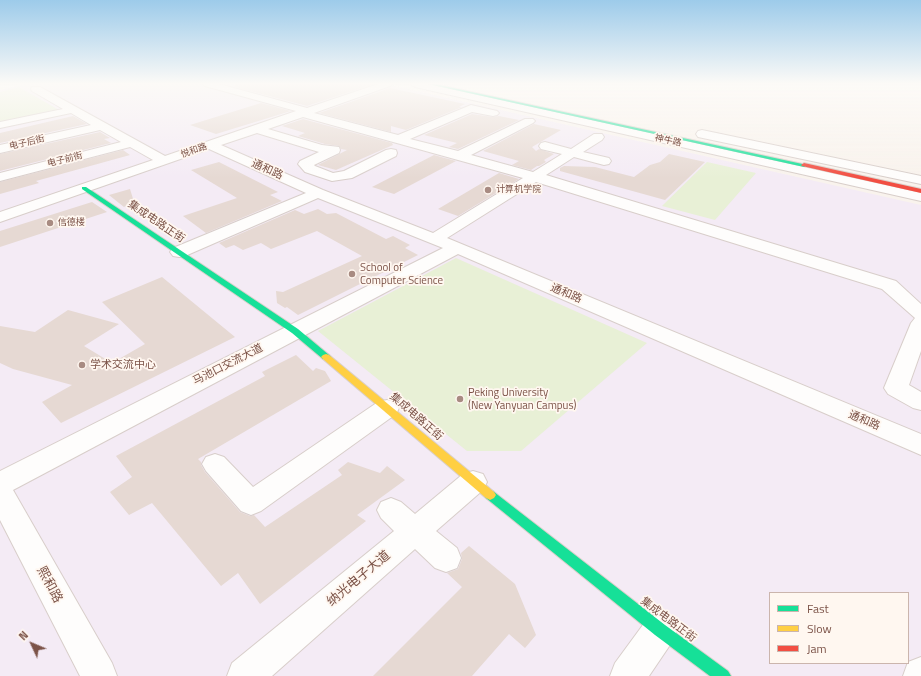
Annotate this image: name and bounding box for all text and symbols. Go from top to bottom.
street label: 神牛路 [654,133,682,149]
street label: 电子后街 [8,134,46,152]
street label: 悦和路 [179,141,209,161]
street label: 电子前街 [46,150,84,170]
street label: 通和路 [249,157,285,183]
marker: 计算机学院 [483,185,493,195]
place label: 计算机学院 [496,185,541,195]
street label: 集成电路正街 [125,198,187,246]
marker: 信德楼 [45,218,55,228]
place label: 信德楼 [58,218,85,228]
place label: School of Computer Science [360,261,443,287]
marker: School of Computer Science [347,269,357,279]
street label: 通和路 [548,281,584,307]
street label: 马池口交流大道 [191,342,265,388]
place label: 学术交流中心 [90,358,156,372]
marker: 学术交流中心 [77,360,87,370]
place label: Peking University (New Yanyuan Campus) [468,386,576,412]
street label: 集成电路正街 [387,390,445,444]
marker: Peking University (New Yanyuan Campus) [455,394,465,404]
street label: 通和路 [846,408,882,434]
street label: 纳光电子大道 [324,548,394,610]
street label: 熙和路 [33,564,65,606]
legend [769,592,909,664]
street label: 集成电路正街 [638,595,698,645]
text: Fast [807,599,829,618]
text: Slow [807,619,832,638]
north arrow [12,624,52,664]
text: N [15,627,32,644]
text: Jam [807,639,827,658]

